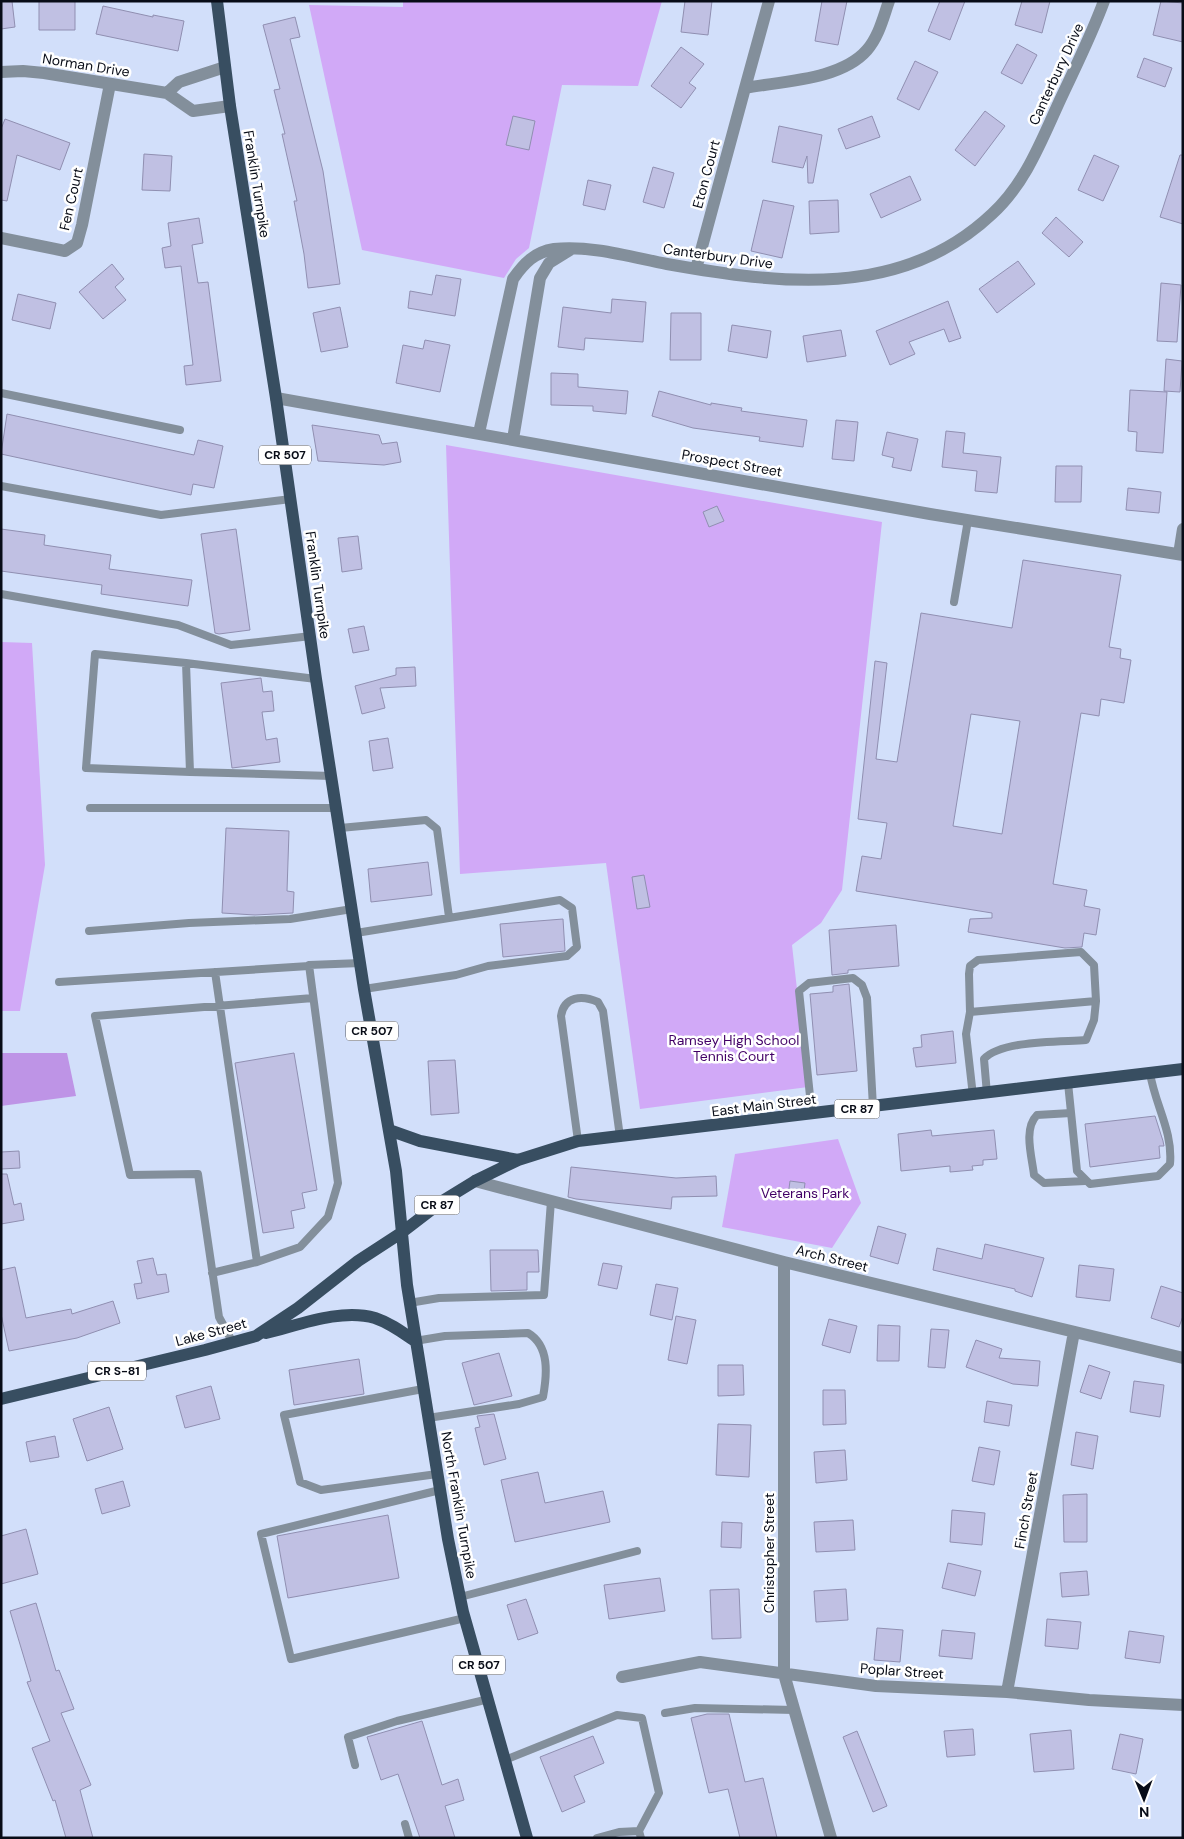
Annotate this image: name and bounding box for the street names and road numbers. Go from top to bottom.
street label: Canterbury Drive [1024,20,1088,128]
street label: Norman Drive [41,49,131,81]
street label: Franklin Turnpike [240,129,274,239]
street label: Eton Court [688,138,724,210]
street label: Fen Court [55,166,87,232]
street label: Canterbury Drive [662,239,774,273]
street label: Prospect Street [680,445,784,481]
road number: CR 507 [259,446,311,464]
street label: Franklin Turnpike [302,530,334,640]
road number: CR 507 [346,1021,398,1040]
street label: East Main Street [710,1090,818,1120]
road number: CR 87 [834,1100,880,1118]
road number: CR 87 [414,1196,460,1214]
street label: Arch Street [794,1240,870,1276]
street label: Lake Street [173,1314,249,1350]
road number: CR S-81 [88,1362,146,1380]
street label: North Franklin Turnpike [437,1430,481,1580]
street label: Finch Street [1010,1470,1042,1550]
street label: Christopher Street [760,1493,778,1613]
road number: CR 507 [453,1656,505,1674]
street label: Poplar Street [859,1659,945,1683]

